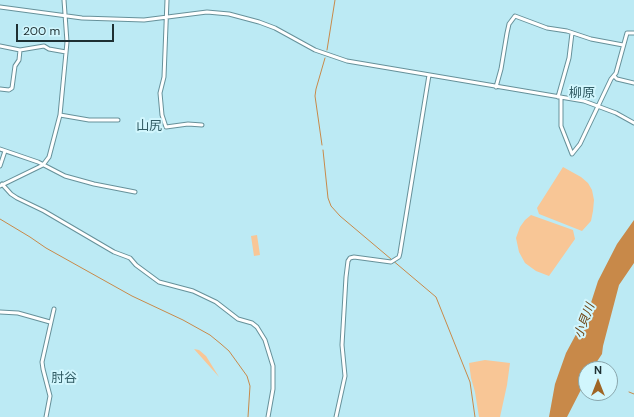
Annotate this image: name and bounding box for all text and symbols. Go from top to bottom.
scale bar [18,16,116,42]
text: 200 m [23,23,60,39]
district label: 柳原 [569,86,595,102]
district label: 山尻 [136,119,162,135]
water label: 小貝川 [572,302,598,340]
north arrow [578,361,618,401]
text: N [594,363,602,377]
district label: 肘谷 [51,371,77,387]

